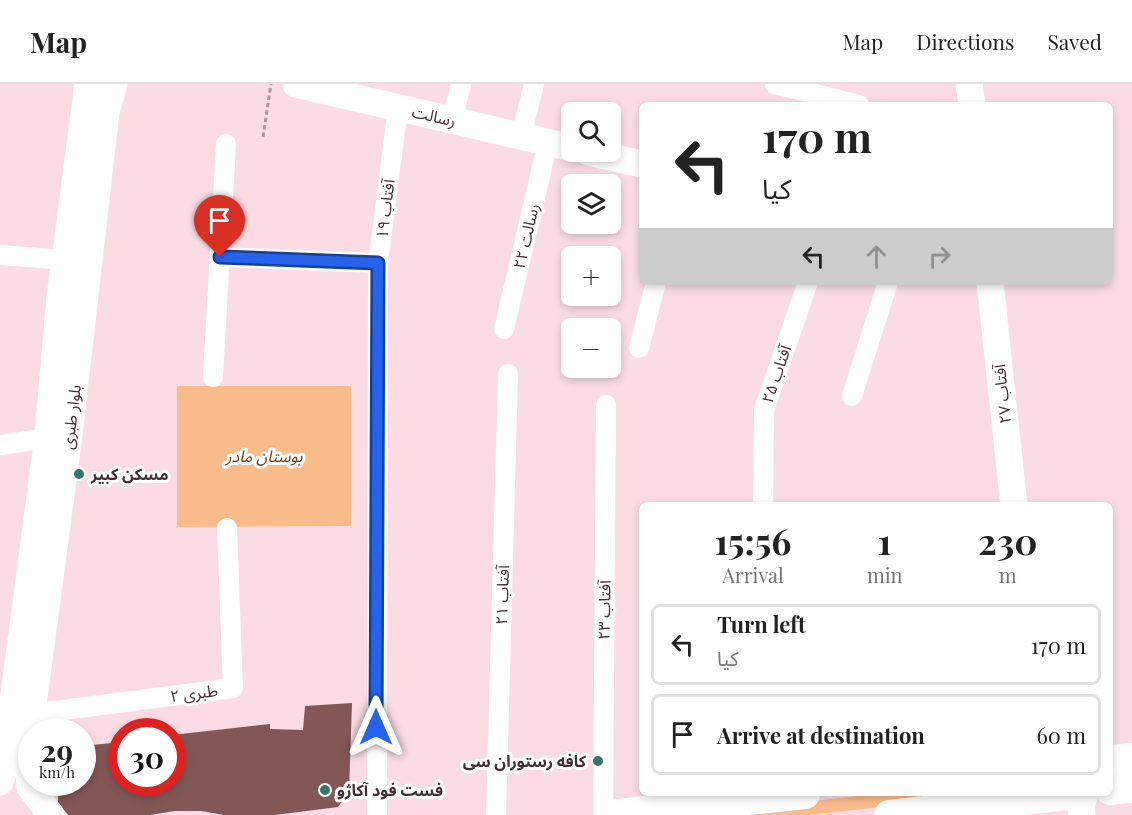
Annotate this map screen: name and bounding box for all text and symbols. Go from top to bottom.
text: Map [30,23,87,60]
text: Map [842,27,883,55]
text: Directions [916,27,1014,55]
text: Saved [1047,27,1102,55]
street label: رسالت [410,100,458,131]
map controls [561,102,621,378]
button: search [561,102,621,162]
text: 170 m [762,108,872,164]
icon: left [663,126,741,204]
text: کیا [762,170,791,206]
button: layers [561,174,621,234]
street label: آفتاب ۱۹ [370,177,399,240]
pin [194,195,245,257]
street label: رسالت ۲۲ [508,201,543,271]
icon: arrive [203,204,236,237]
icon: left [797,240,830,273]
icon: ahead [860,240,893,273]
icon: right [923,240,956,273]
button: + [561,246,621,306]
button: − [561,318,621,378]
street label: آفتاب ۲۵ [756,341,796,405]
street label: آفتاب ۲۷ [988,362,1015,425]
street label: بلوار طبری [56,383,85,451]
park label: بوستان مادر [224,445,303,466]
place label: مسکن کبیر [90,463,169,484]
marker: مسکن کبیر [72,467,86,481]
text: 15:56 [714,516,792,564]
text: 1 [878,516,892,564]
text: 230 [978,516,1038,564]
text: Arrival [722,561,784,588]
text: min [867,561,903,588]
text: m [999,561,1017,588]
street label: آفتاب ۲۱ [490,563,513,625]
street label: آفتاب ۲۳ [592,579,615,640]
text: Turn left [717,609,806,639]
icon: left [666,628,699,661]
text: 170 m [1031,630,1086,660]
text: کیا [717,644,739,671]
street label: طبری ۲ [169,679,219,706]
position arrow [344,695,408,759]
speed limit sign: 30 [108,718,186,796]
icon: arrive [666,718,699,751]
text: Arrive at destination [717,720,925,750]
text: 60 m [1036,720,1086,750]
text: 29 [41,730,73,770]
place label: کافه رستوران سی [463,750,587,771]
marker: کافه رستوران سی [591,754,605,768]
text: km/h [39,762,75,782]
place label: فست فود آکاژو [337,779,443,800]
marker: فست فود آکاژو [318,783,332,797]

